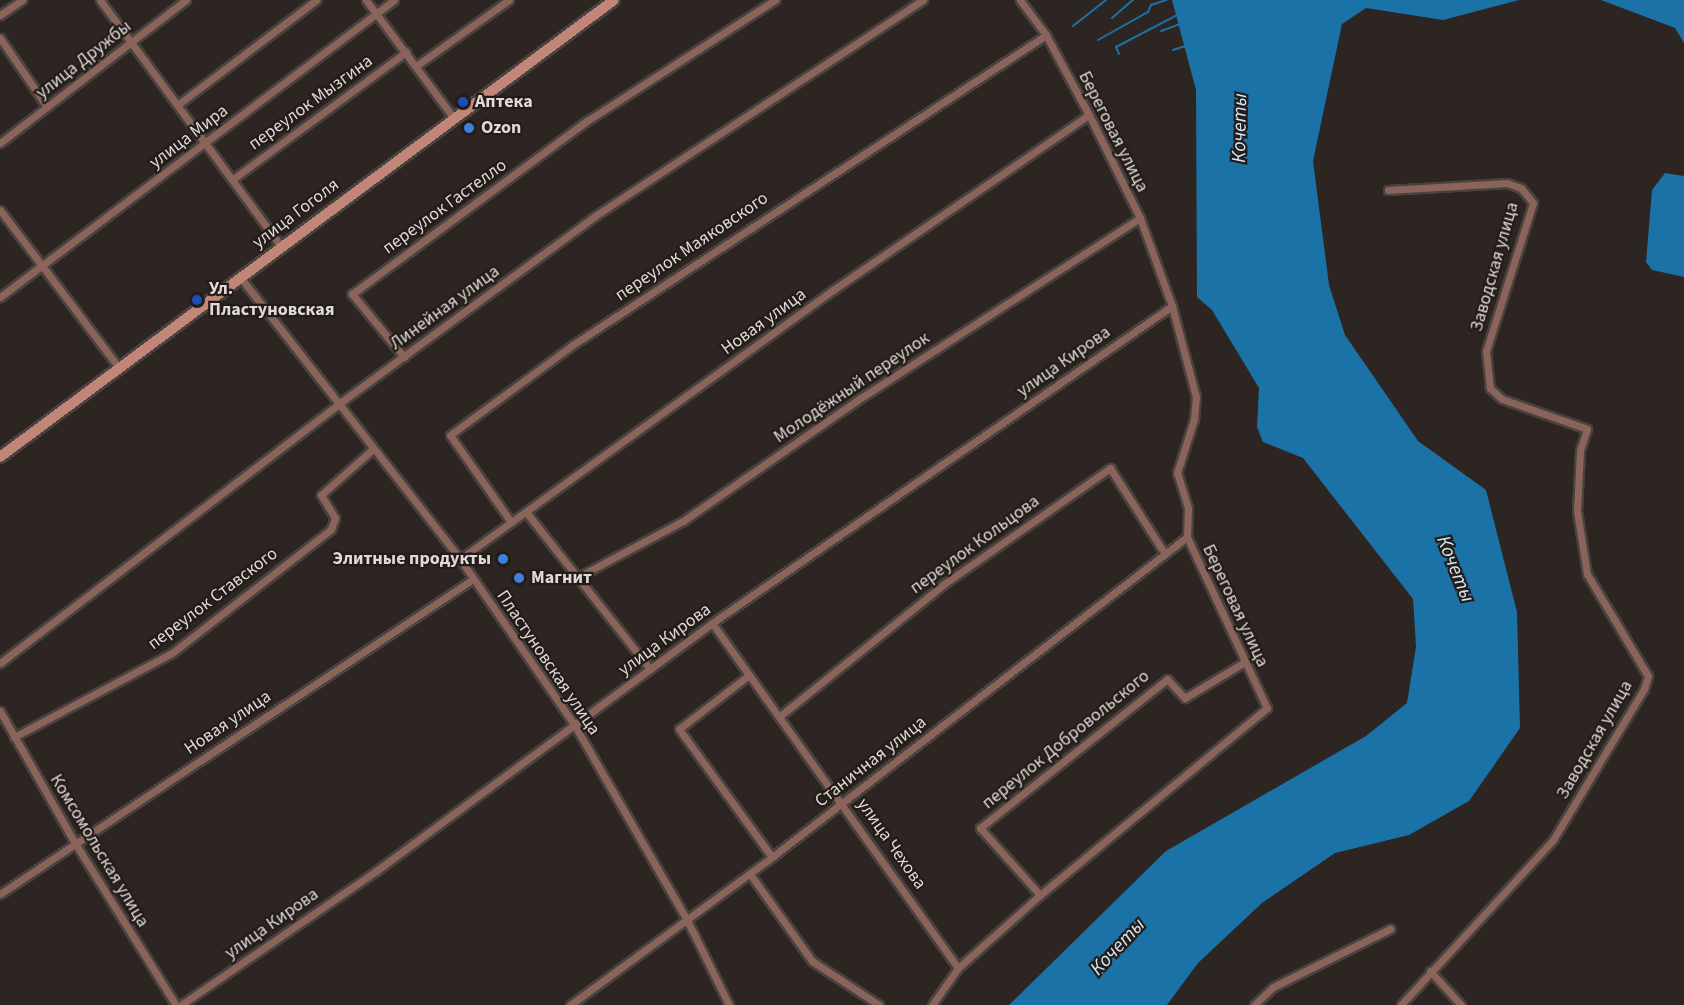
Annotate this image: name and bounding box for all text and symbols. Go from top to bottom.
street label: улица Дружбы [32,16,136,104]
street label: переулок Мызгина [245,51,377,155]
street label: Береговая улица [1073,68,1153,196]
place label: Аптека [475,91,533,113]
water label: Кочеты [1227,93,1253,163]
marker: Аптека [456,95,470,109]
street label: улица Мира [145,100,233,174]
place label: Ozon [481,117,521,139]
marker: Ozon [462,121,476,135]
street label: переулок Гастелло [379,155,511,259]
street label: улица Гоголя [248,174,344,254]
street label: переулок Маяковского [611,188,773,306]
street label: Заводская улица [1466,200,1524,334]
street label: Линейная улица [386,261,504,355]
place label: Ул. Пластуновская [209,279,335,322]
street label: Новая улица [717,284,811,360]
marker: Ул. Пластуновская [190,293,204,307]
street label: улица Кирова [1013,322,1115,402]
street label: Молодёжный переулок [770,328,934,448]
street label: переулок Кольцова [906,491,1044,599]
water label: Кочеты [1431,532,1479,606]
street label: Береговая улица [1197,541,1273,671]
street label: переулок Ставского [144,543,282,655]
place label: Элитные продукты [333,548,491,570]
marker: Элитные продукты [496,552,510,566]
place label: Магнит [531,567,592,589]
marker: Магнит [512,571,526,585]
street label: Пластуновская улица [492,586,604,740]
street label: улица Кирова [614,599,716,681]
street label: переулок Добровольского [978,666,1154,814]
street label: Заводская улица [1552,677,1638,803]
street label: Новая улица [181,686,275,760]
street label: Станичная улица [811,712,931,812]
street label: Комсомольская улица [45,771,153,931]
street label: улица Чехова [852,794,930,894]
street label: улица Кирова [221,884,323,964]
water label: Кочеты [1085,913,1151,981]

